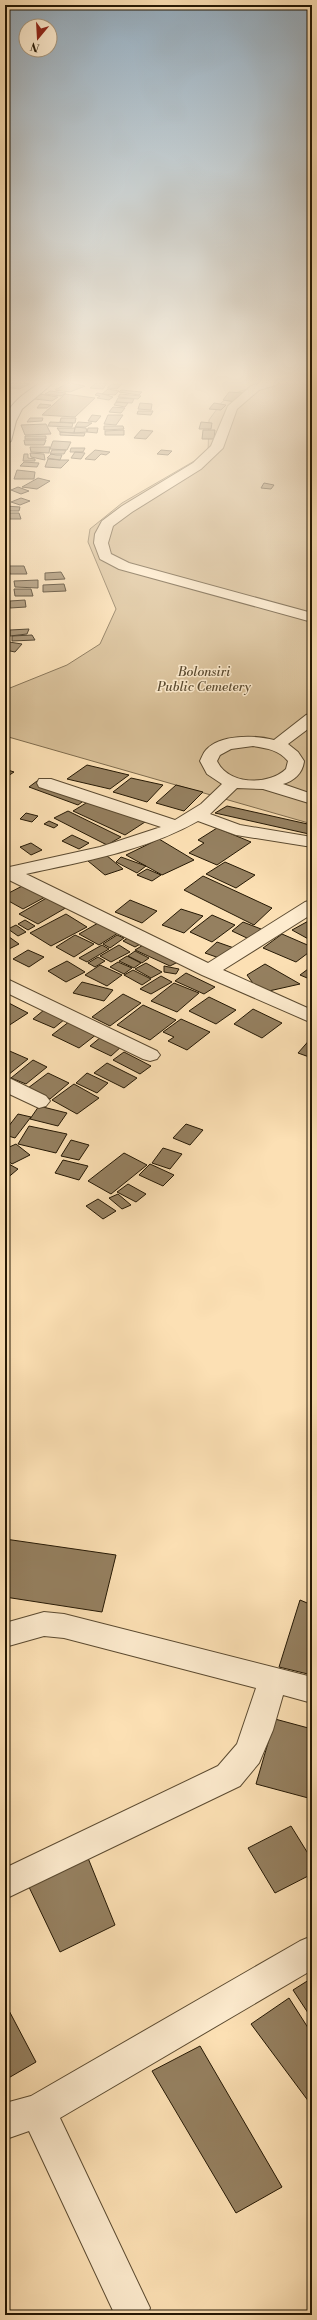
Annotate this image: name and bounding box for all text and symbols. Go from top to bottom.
north arrow [18,18,58,58]
text: N [29,38,42,55]
park label: Bolonsiri Public Cemetery [156,664,251,695]

